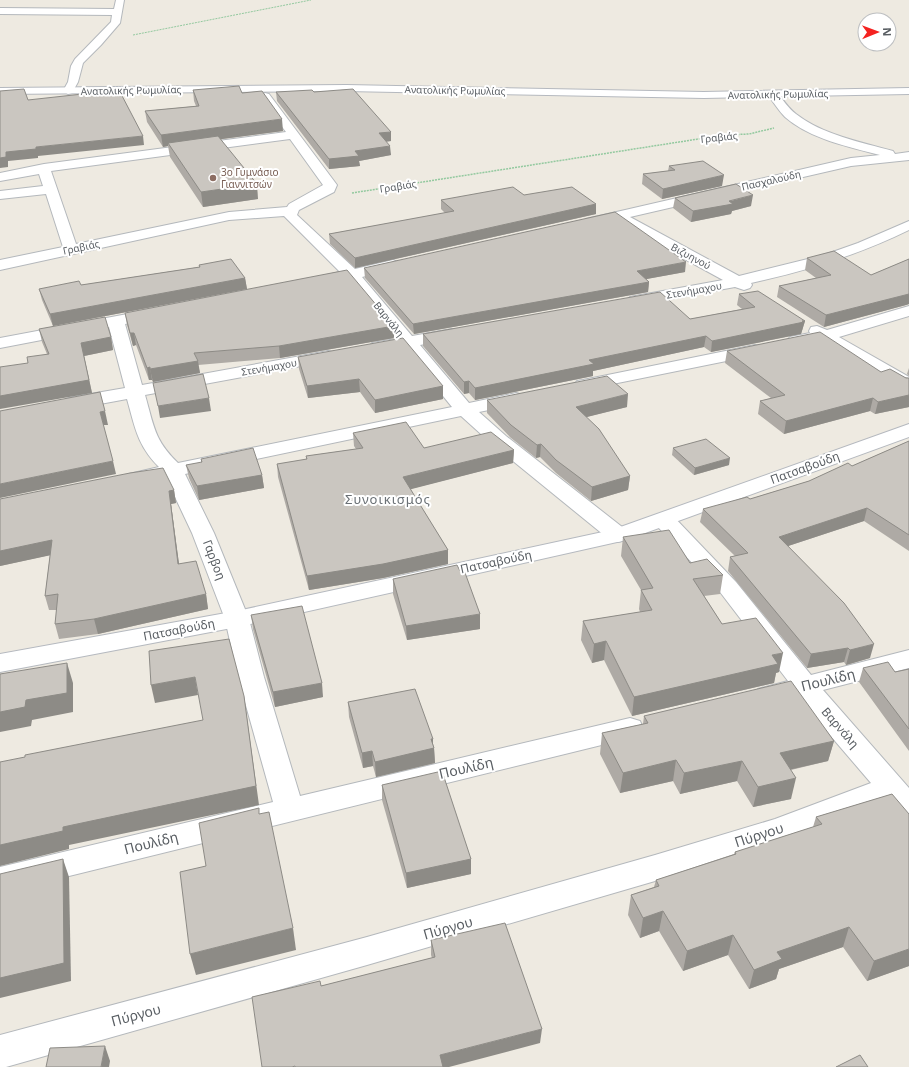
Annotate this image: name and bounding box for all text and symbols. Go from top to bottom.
north arrow [857,12,897,52]
text: N [880,27,895,36]
street label: Ανατολικής Ρωμυλίας [81,82,182,98]
street label: Ανατολικής Ρωμυλίας [405,82,506,98]
street label: Ανατολικής Ρωμυλίας [728,86,829,102]
street label: Γραβιάς [700,128,738,146]
place label: 3ο Γυμνάσιο Γιαννιτσών [221,165,279,191]
street label: Πασχαλούδη [740,166,802,194]
marker: 3ο Γυμνάσιο Γιαννιτσών [208,173,218,183]
street label: Γραβιάς [379,176,417,196]
street label: Γραβιάς [61,236,101,258]
street label: Βιζυηνού [669,240,713,272]
street label: Στενήμαχου [665,278,723,302]
street label: Βαρνάλη [371,299,407,339]
street label: Στενήμαχου [240,355,298,379]
street label: Πατσαβούδη [768,447,842,488]
district label: Συνοικισμός [345,490,431,508]
street label: Γαρβοη [199,537,230,582]
street label: Πατσαβούδη [459,546,533,577]
street label: Πατσαβούδη [142,614,216,645]
street label: Πουλίδη [799,664,857,695]
street label: Βαρνάλη [818,703,863,752]
street label: Πουλίδη [437,752,495,783]
street label: Πύργου [732,818,786,851]
street label: Πουλίδη [122,827,180,858]
street label: Πύργου [421,911,475,944]
street label: Πύργου [109,999,163,1030]

